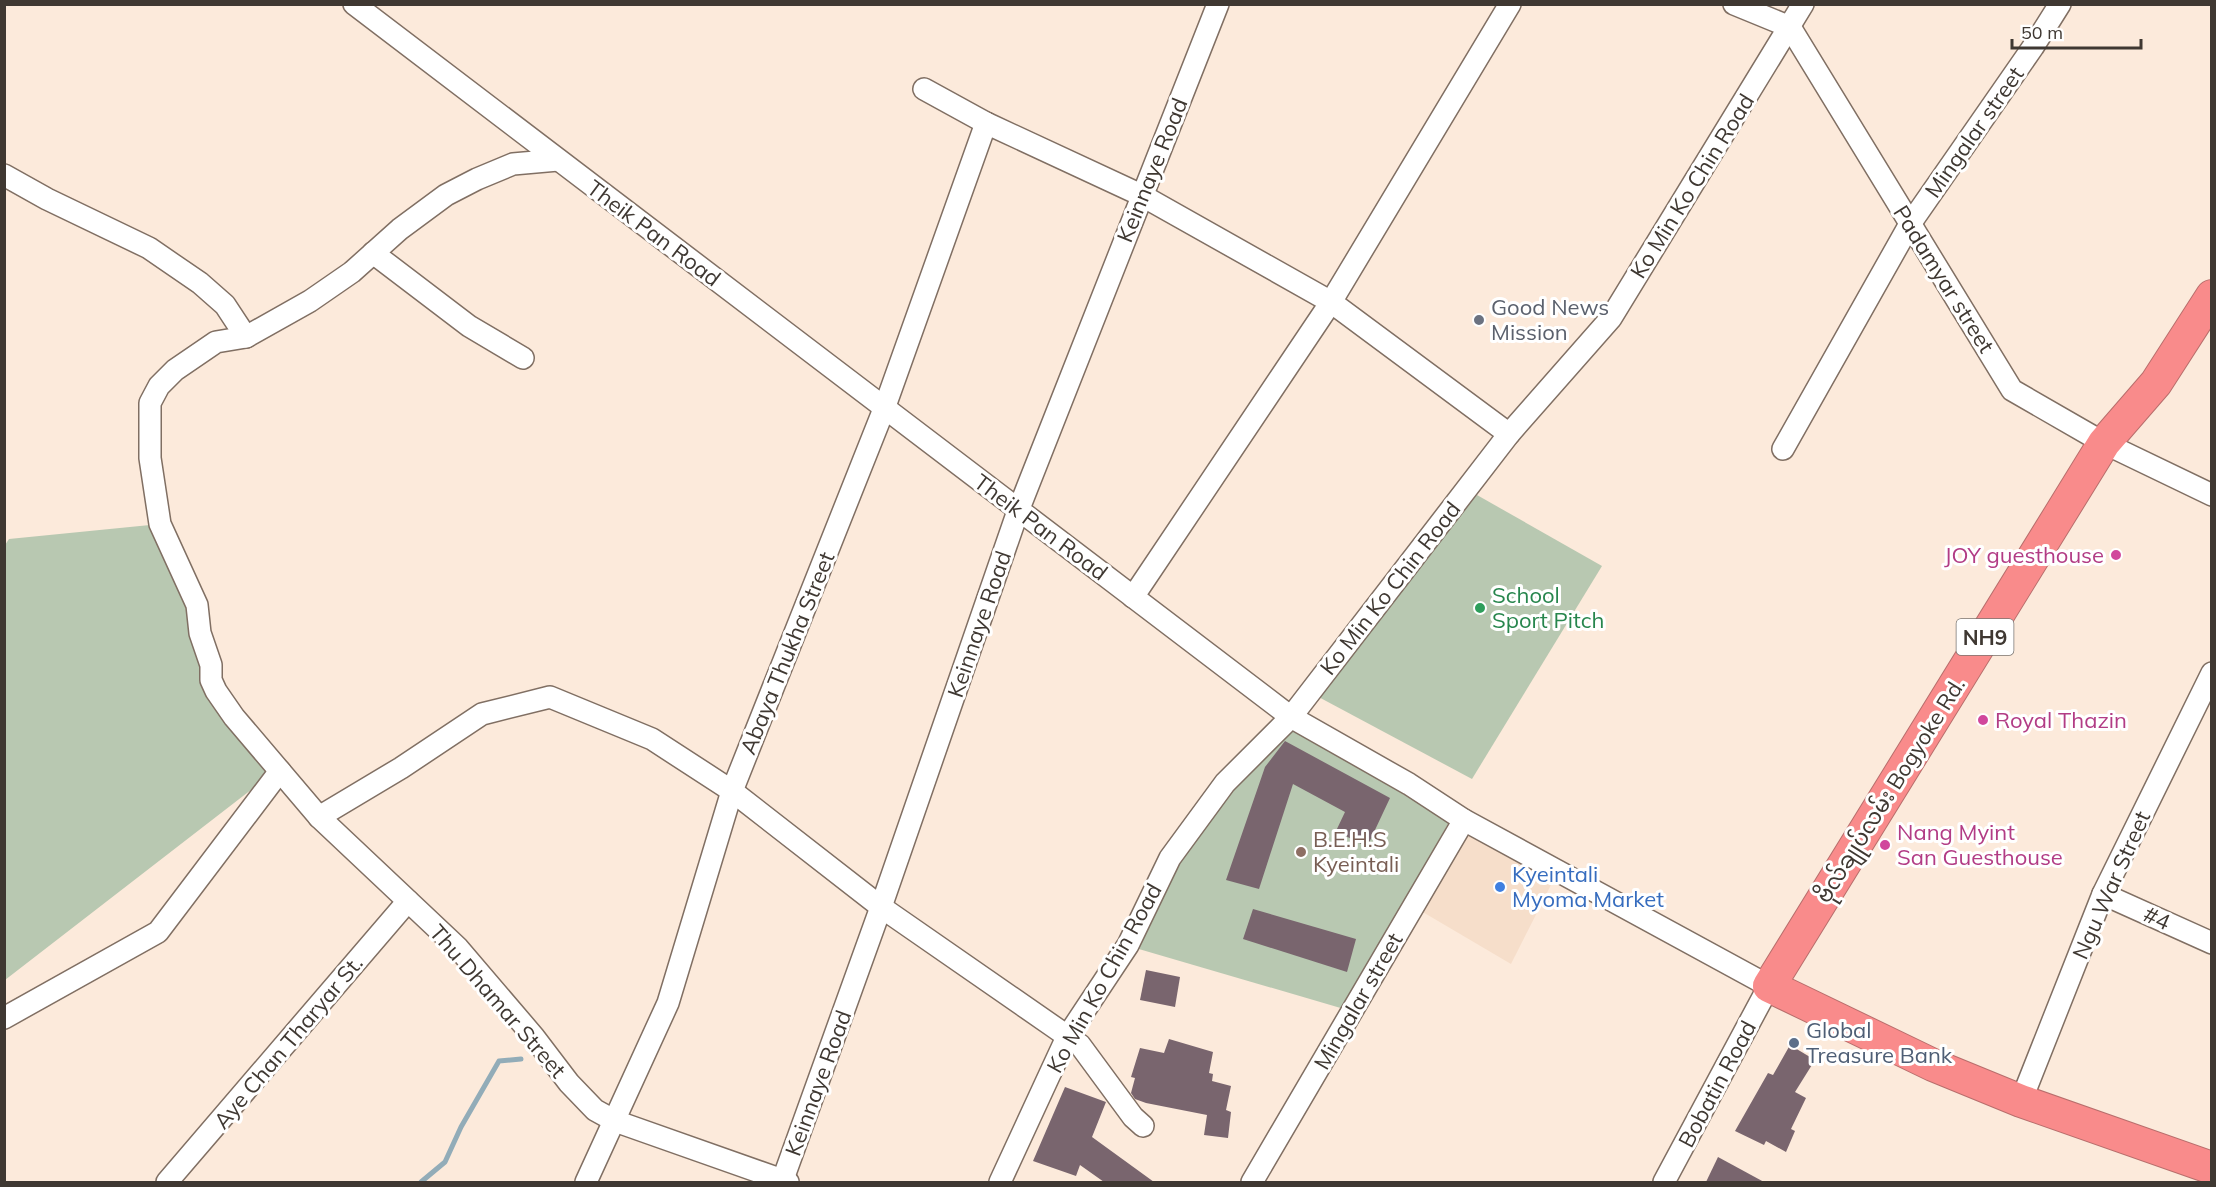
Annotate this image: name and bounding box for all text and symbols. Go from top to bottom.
scale bar [2012,12,2141,50]
text: 50 m [2021,21,2063,44]
street label: Mingalar street [1918,61,2030,203]
street label: Ko Min Ko Chin Road [1624,88,1760,284]
street label: Keinnaye Road [1110,94,1194,246]
street label: Theik Pan Road [582,174,726,292]
street label: Padamyar street [1887,200,2001,358]
place label: Good News Mission [1491,293,1609,346]
marker: Good News Mission [1472,313,1486,327]
street label: Theik Pan Road [969,468,1113,586]
street label: Ko Min Ko Chin Road [1314,496,1466,680]
place label: JOY guesthouse [1944,541,2104,569]
street label: Abaya Thukha Street [734,547,841,758]
street label: Keinnaye Road [941,547,1017,701]
marker: JOY guesthouse [2109,548,2123,562]
place label: School Sport Pitch [1492,581,1604,634]
marker: School Sport Pitch [1473,601,1487,615]
road number: NH9 [1956,619,2014,655]
street label: ဗိုလ်ချုပ်လမ်း Bogyoke Rd. [1808,672,1975,911]
place label: Royal Thazin [1995,706,2127,734]
marker: Royal Thazin [1976,713,1990,727]
street label: Ngu War Street [2066,806,2156,963]
place label: Nang Myint San Guesthouse [1897,818,2063,871]
place label: B.E.H.S Kyeintali [1313,825,1399,878]
marker: Nang Myint San Guesthouse [1878,838,1892,852]
marker: B.E.H.S Kyeintali [1294,845,1308,859]
place label: Kyeintali Myoma Market [1512,860,1664,913]
street label: Ko Min Ko Chin Road [1040,878,1168,1078]
marker: Kyeintali Myoma Market [1493,880,1507,894]
street label: #4 [2139,900,2175,936]
street label: Thu Dhamar Street [424,919,572,1084]
street label: Mingalar street [1307,927,1409,1075]
street label: Aye Chan Tharyar St. [207,950,369,1134]
street label: Keinnaye Road [779,1006,857,1160]
street label: Bobatin Road [1672,1016,1762,1152]
place label: Global Treasure Bank [1806,1016,1953,1069]
marker: Global Treasure Bank [1787,1036,1801,1050]

